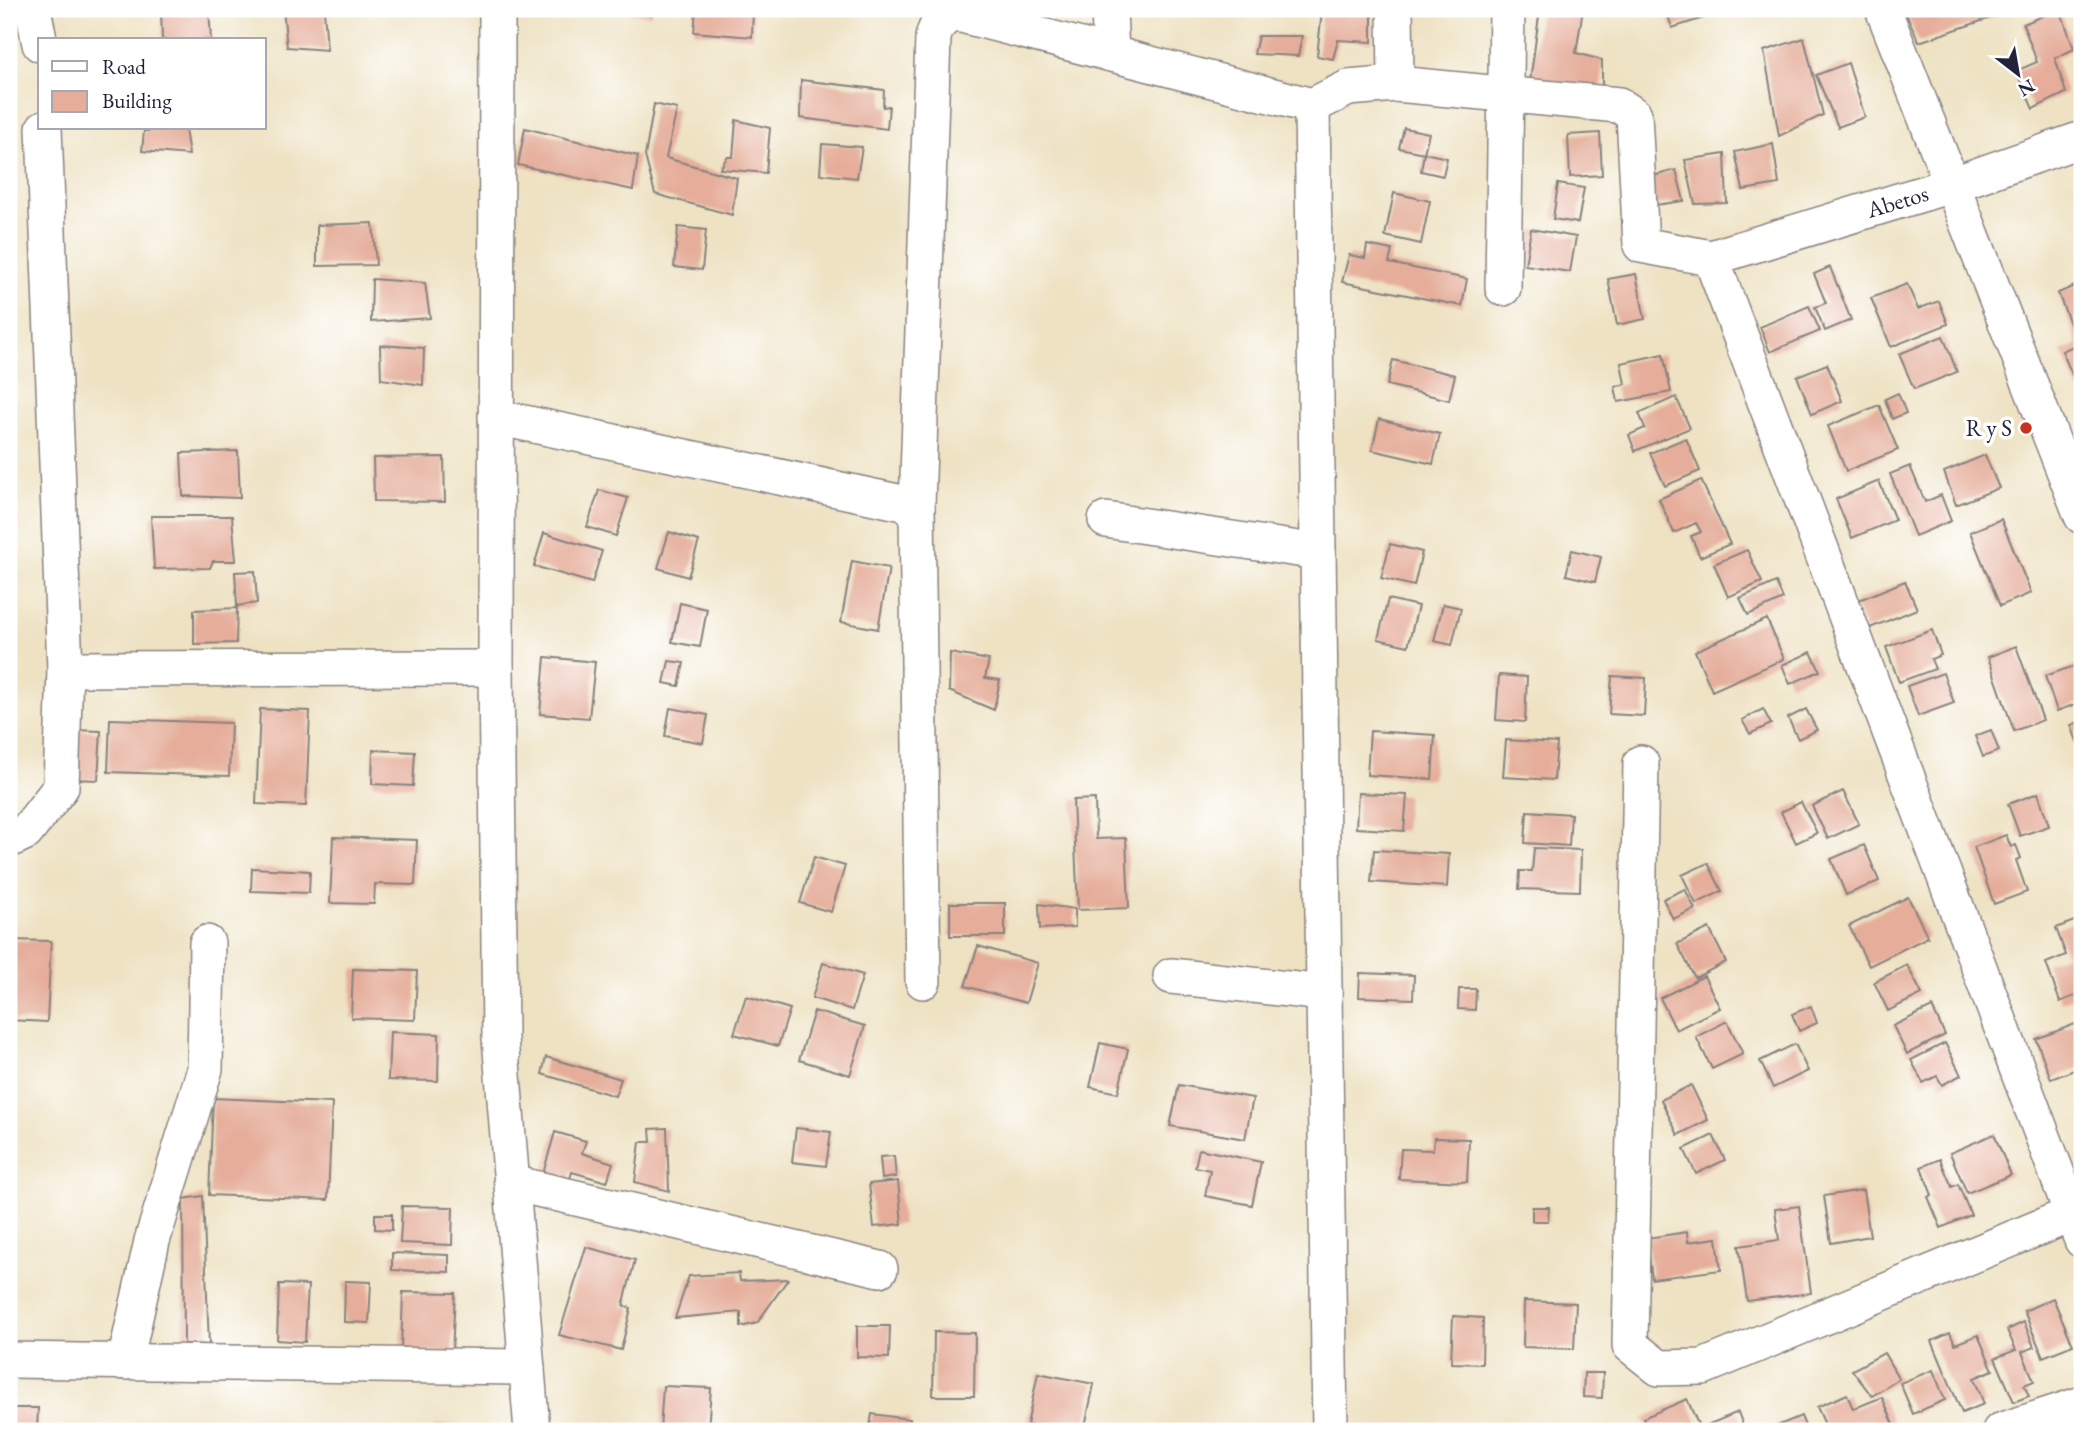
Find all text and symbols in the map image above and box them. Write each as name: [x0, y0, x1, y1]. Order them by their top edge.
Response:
legend: [38, 38, 266, 130]
north arrow: [1982, 38, 2052, 108]
text: Road: [102, 53, 146, 80]
text: N: [2013, 73, 2040, 103]
text: Building: [102, 87, 172, 114]
street label: Abetos: [1862, 178, 1932, 225]
place label: R y S: [1966, 413, 2012, 443]
marker: R y S: [2018, 420, 2034, 436]

